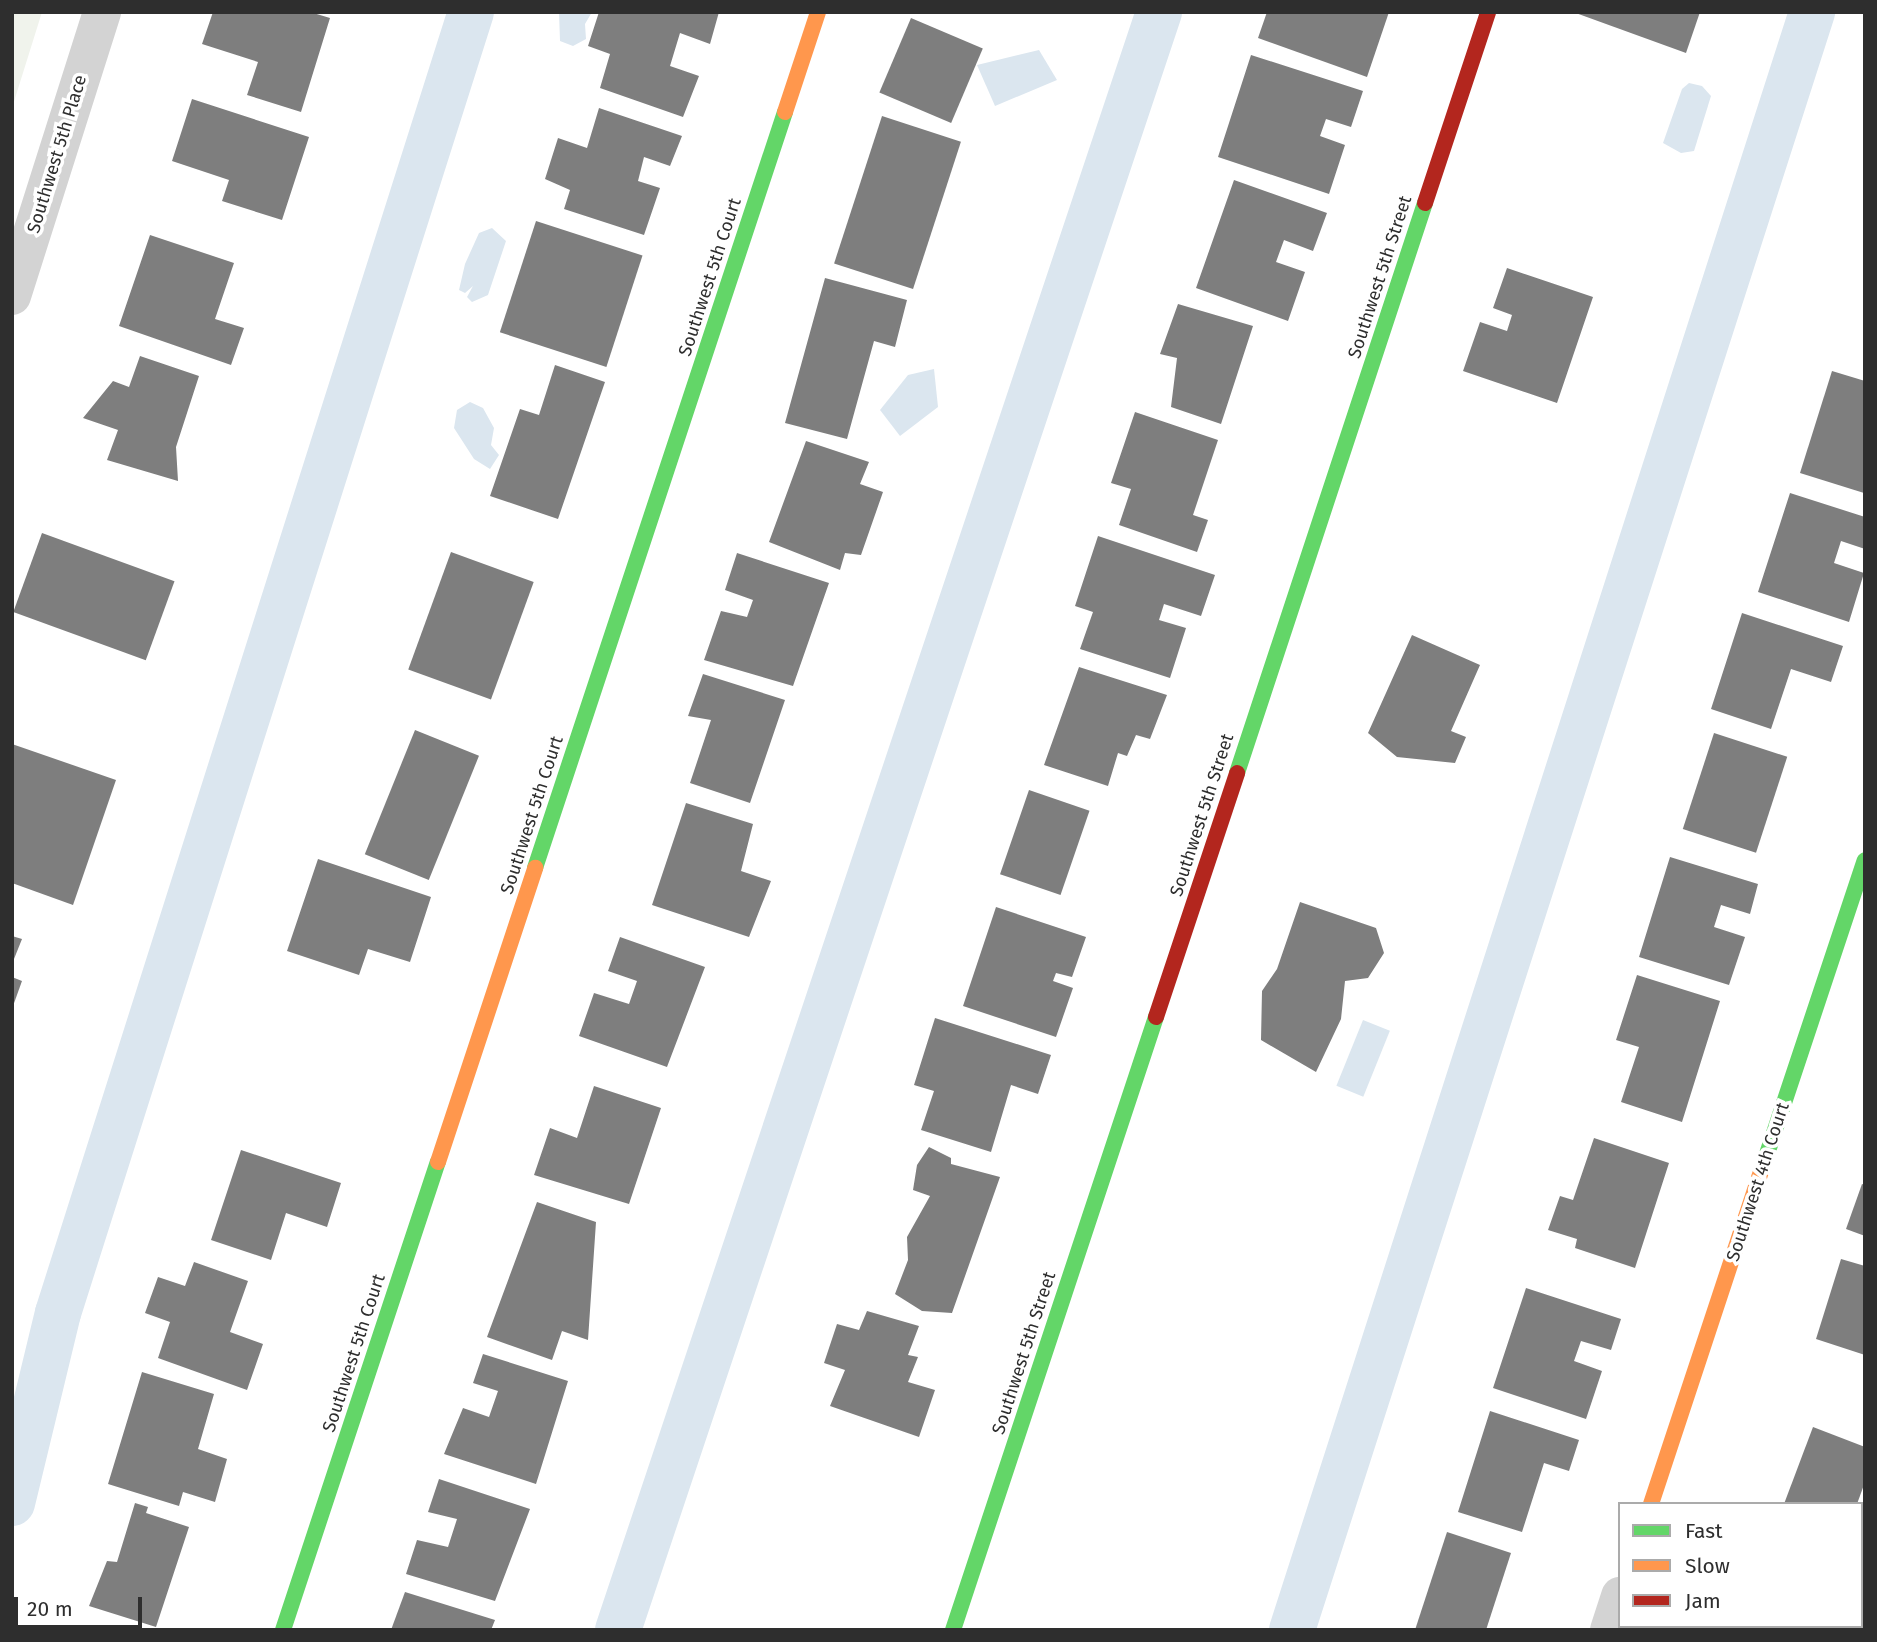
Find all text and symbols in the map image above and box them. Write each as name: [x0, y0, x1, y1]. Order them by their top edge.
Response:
street label: Southwest 5th Place: [23, 72, 91, 236]
street label: Southwest 5th Street: [1343, 193, 1417, 361]
street label: Southwest 5th Court: [674, 195, 746, 359]
street label: Southwest 5th Street: [1165, 731, 1239, 899]
street label: Southwest 5th Court: [496, 733, 568, 897]
street label: Southwest 4th Court: [1722, 1100, 1794, 1264]
street label: Southwest 5th Street: [987, 1269, 1061, 1437]
street label: Southwest 5th Court: [318, 1271, 390, 1435]
legend: [1618, 1502, 1863, 1628]
text: Fast: [1685, 1518, 1723, 1544]
text: Slow: [1685, 1553, 1730, 1579]
scale bar: [18, 1582, 145, 1626]
text: Jam: [1685, 1588, 1721, 1614]
text: 20 m: [27, 1596, 73, 1622]

